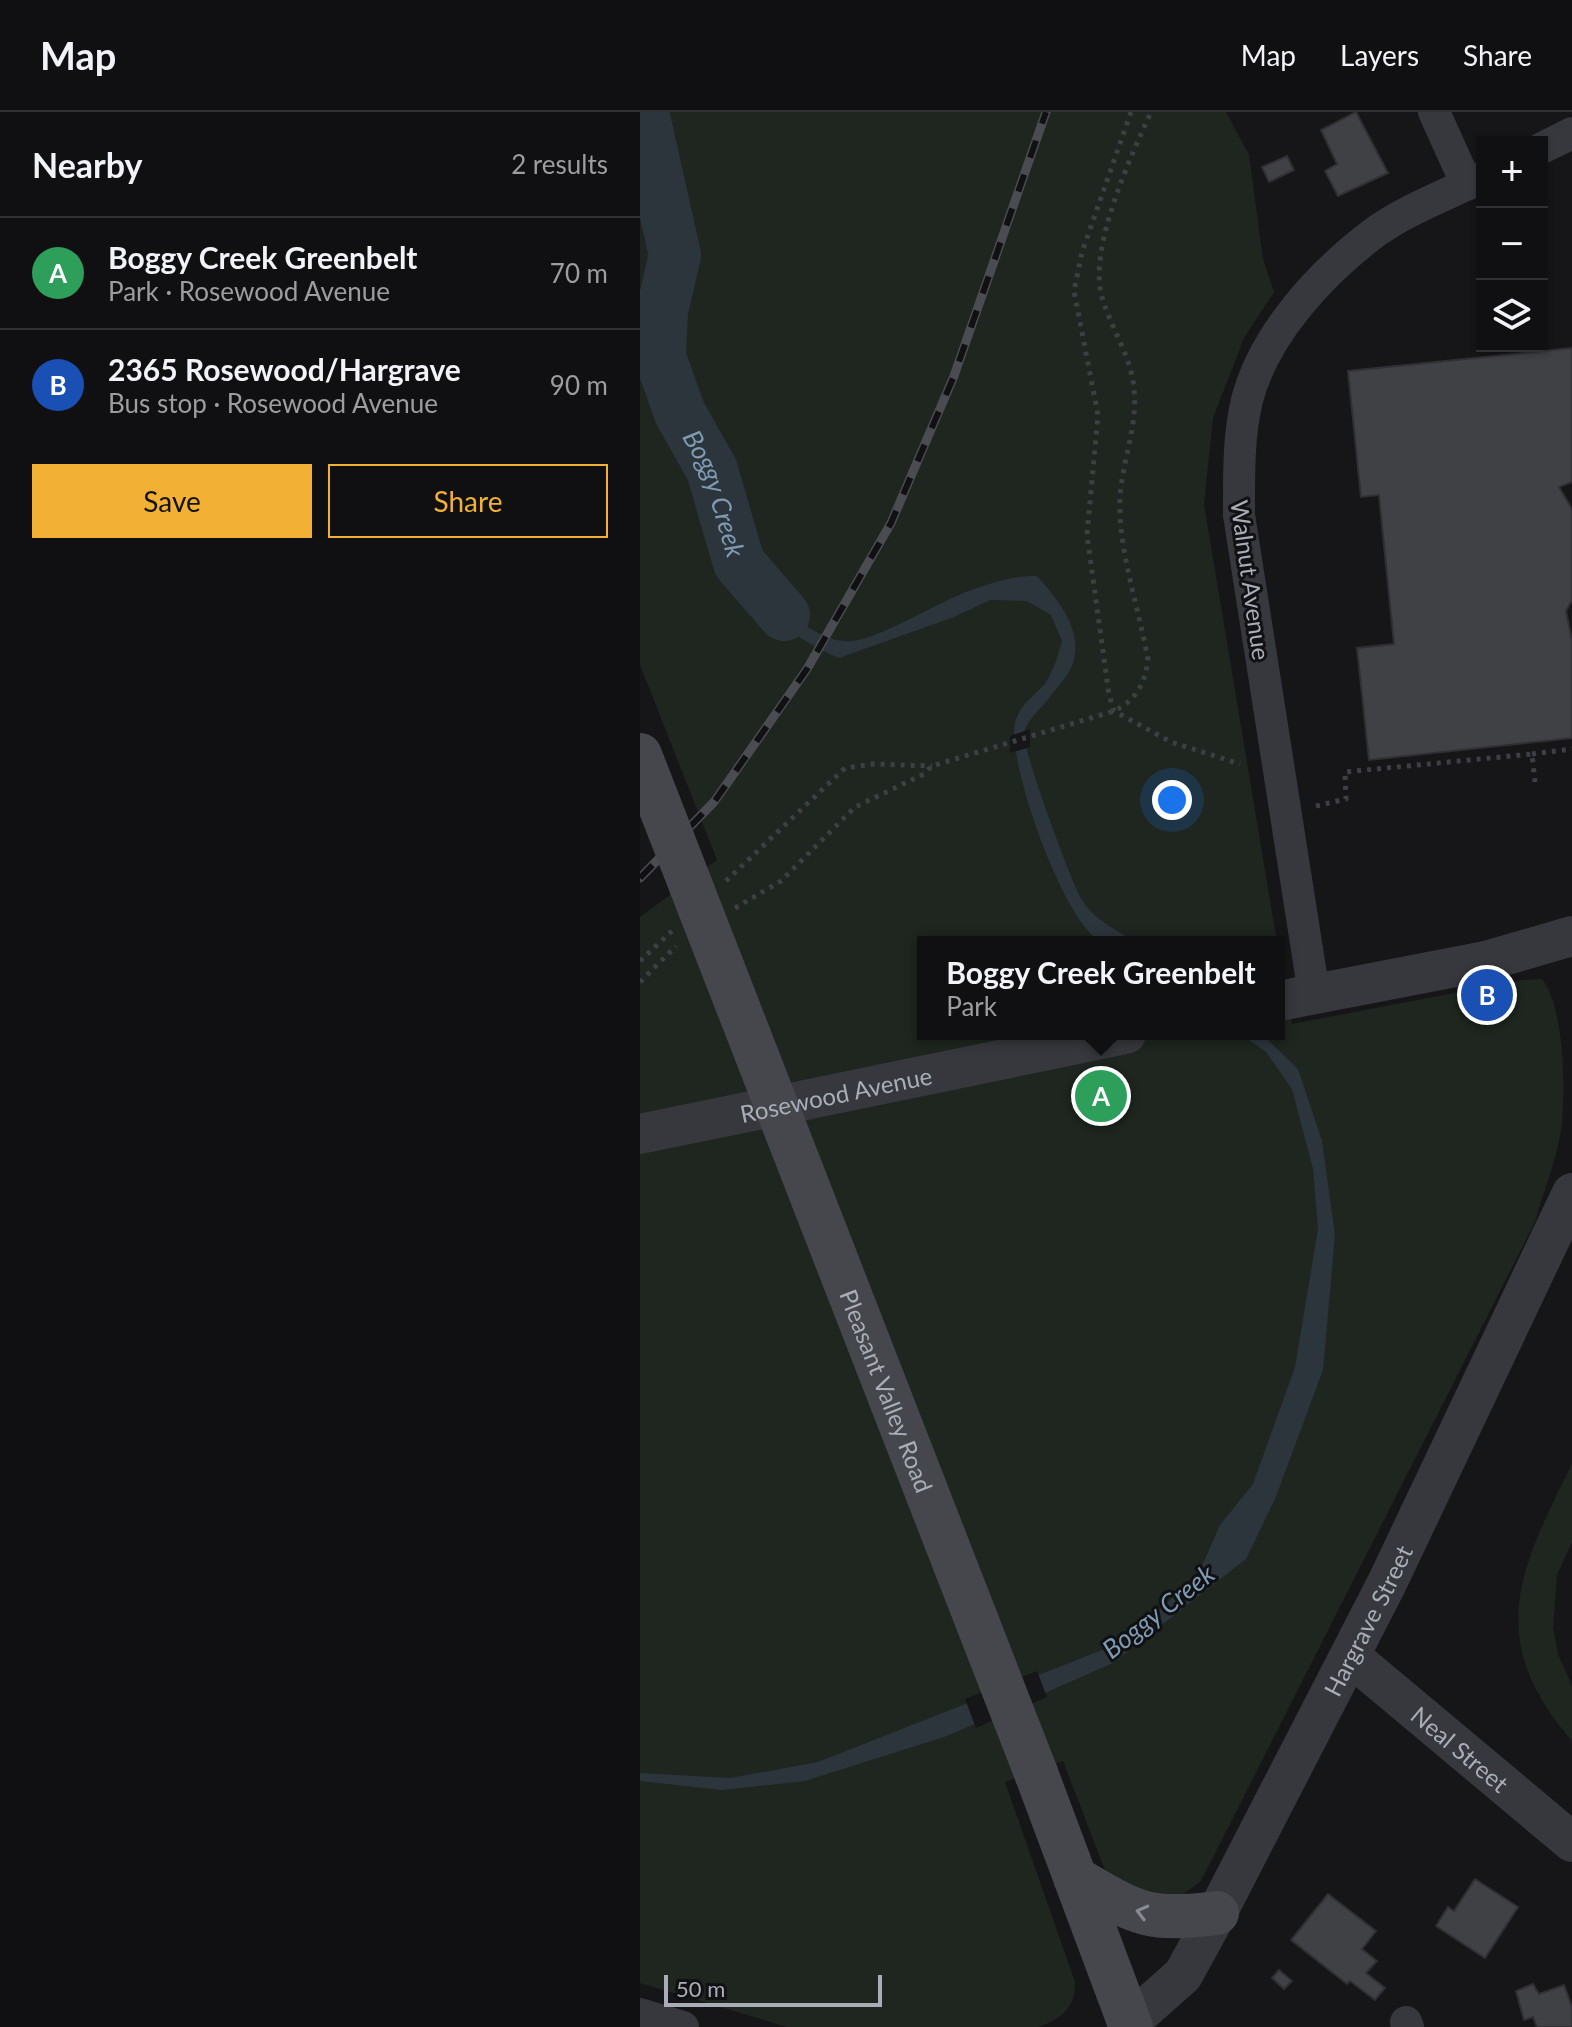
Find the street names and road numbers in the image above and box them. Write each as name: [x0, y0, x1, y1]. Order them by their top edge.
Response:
street label: Walnut Avenue: [1225, 498, 1277, 662]
street label: Rosewood Avenue: [737, 1060, 934, 1128]
street label: Pleasant Valley Road: [835, 1285, 940, 1496]
street label: Hargrave Street: [1317, 1540, 1418, 1701]
street label: Neal Street: [1406, 1700, 1515, 1798]

